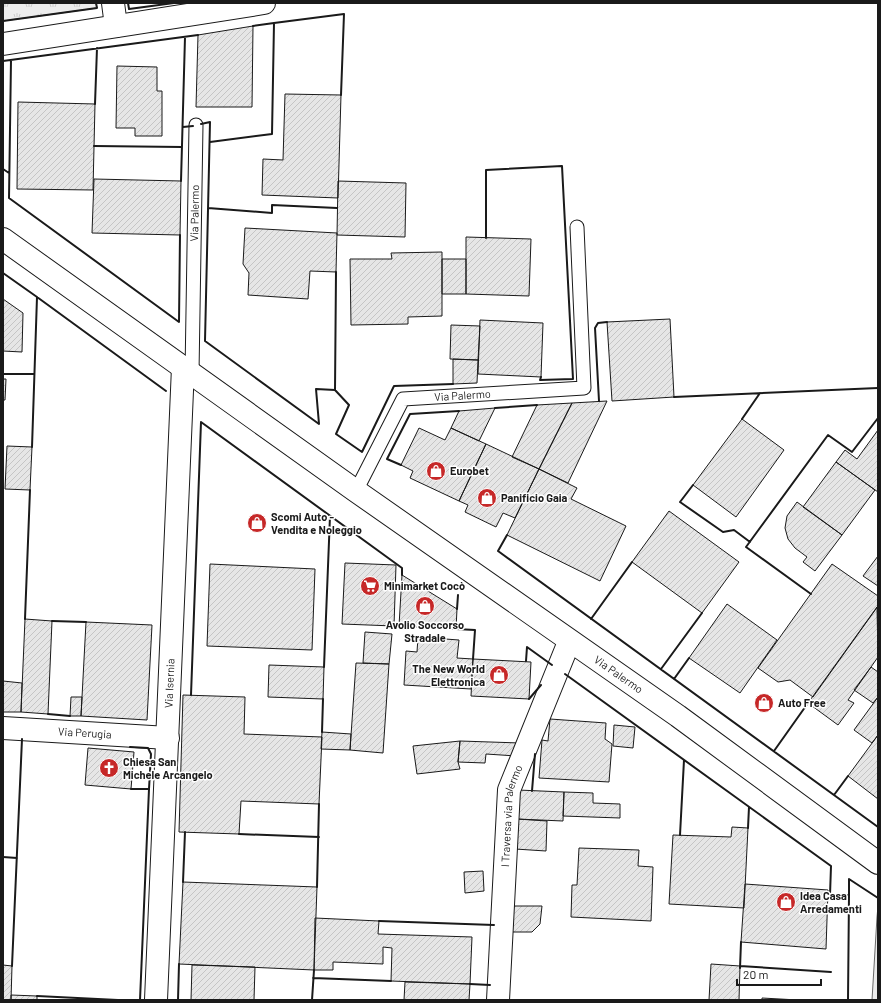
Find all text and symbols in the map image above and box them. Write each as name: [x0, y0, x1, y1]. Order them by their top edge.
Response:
street label: Via Palermo: [187, 185, 201, 241]
street label: Via Palermo: [434, 387, 491, 403]
shop icon: Eurobet: [425, 460, 447, 482]
place label: Eurobet: [450, 464, 489, 477]
shop icon: Panificio Gaia: [476, 487, 498, 509]
place label: Panificio Gaia: [501, 491, 568, 504]
place label: Scomi Auto - Vendita e Noleggio: [271, 510, 362, 536]
shop icon: Scomi Auto - Vendita e Noleggio: [246, 512, 268, 534]
supermarket icon: Minimarket Cocò: [359, 575, 381, 597]
place label: Minimarket Cocò: [384, 579, 465, 592]
shop icon: Avolio Soccorso Stradale: [414, 595, 436, 617]
place label: Avolio Soccorso Stradale: [386, 618, 464, 644]
street label: Via Palermo: [592, 652, 646, 696]
street label: Via Isernia: [161, 658, 177, 708]
place label: The New World Elettronica: [412, 662, 485, 688]
shop icon: The New World Elettronica: [488, 664, 510, 686]
shop icon: Auto Free: [753, 692, 775, 714]
place label: Auto Free: [778, 696, 826, 709]
street label: Via Perugia: [58, 724, 112, 741]
place label: Chiesa San Michele Arcangelo: [123, 755, 213, 781]
church icon: Chiesa San Michele Arcangelo: [98, 757, 120, 779]
street label: I Traversa via Palermo: [498, 763, 525, 867]
place label: Idea Casa Arredamenti: [800, 889, 862, 915]
shop icon: Idea Casa Arredamenti: [775, 891, 797, 913]
scale bar: [737, 961, 821, 987]
text: 20 m: [743, 967, 769, 981]

